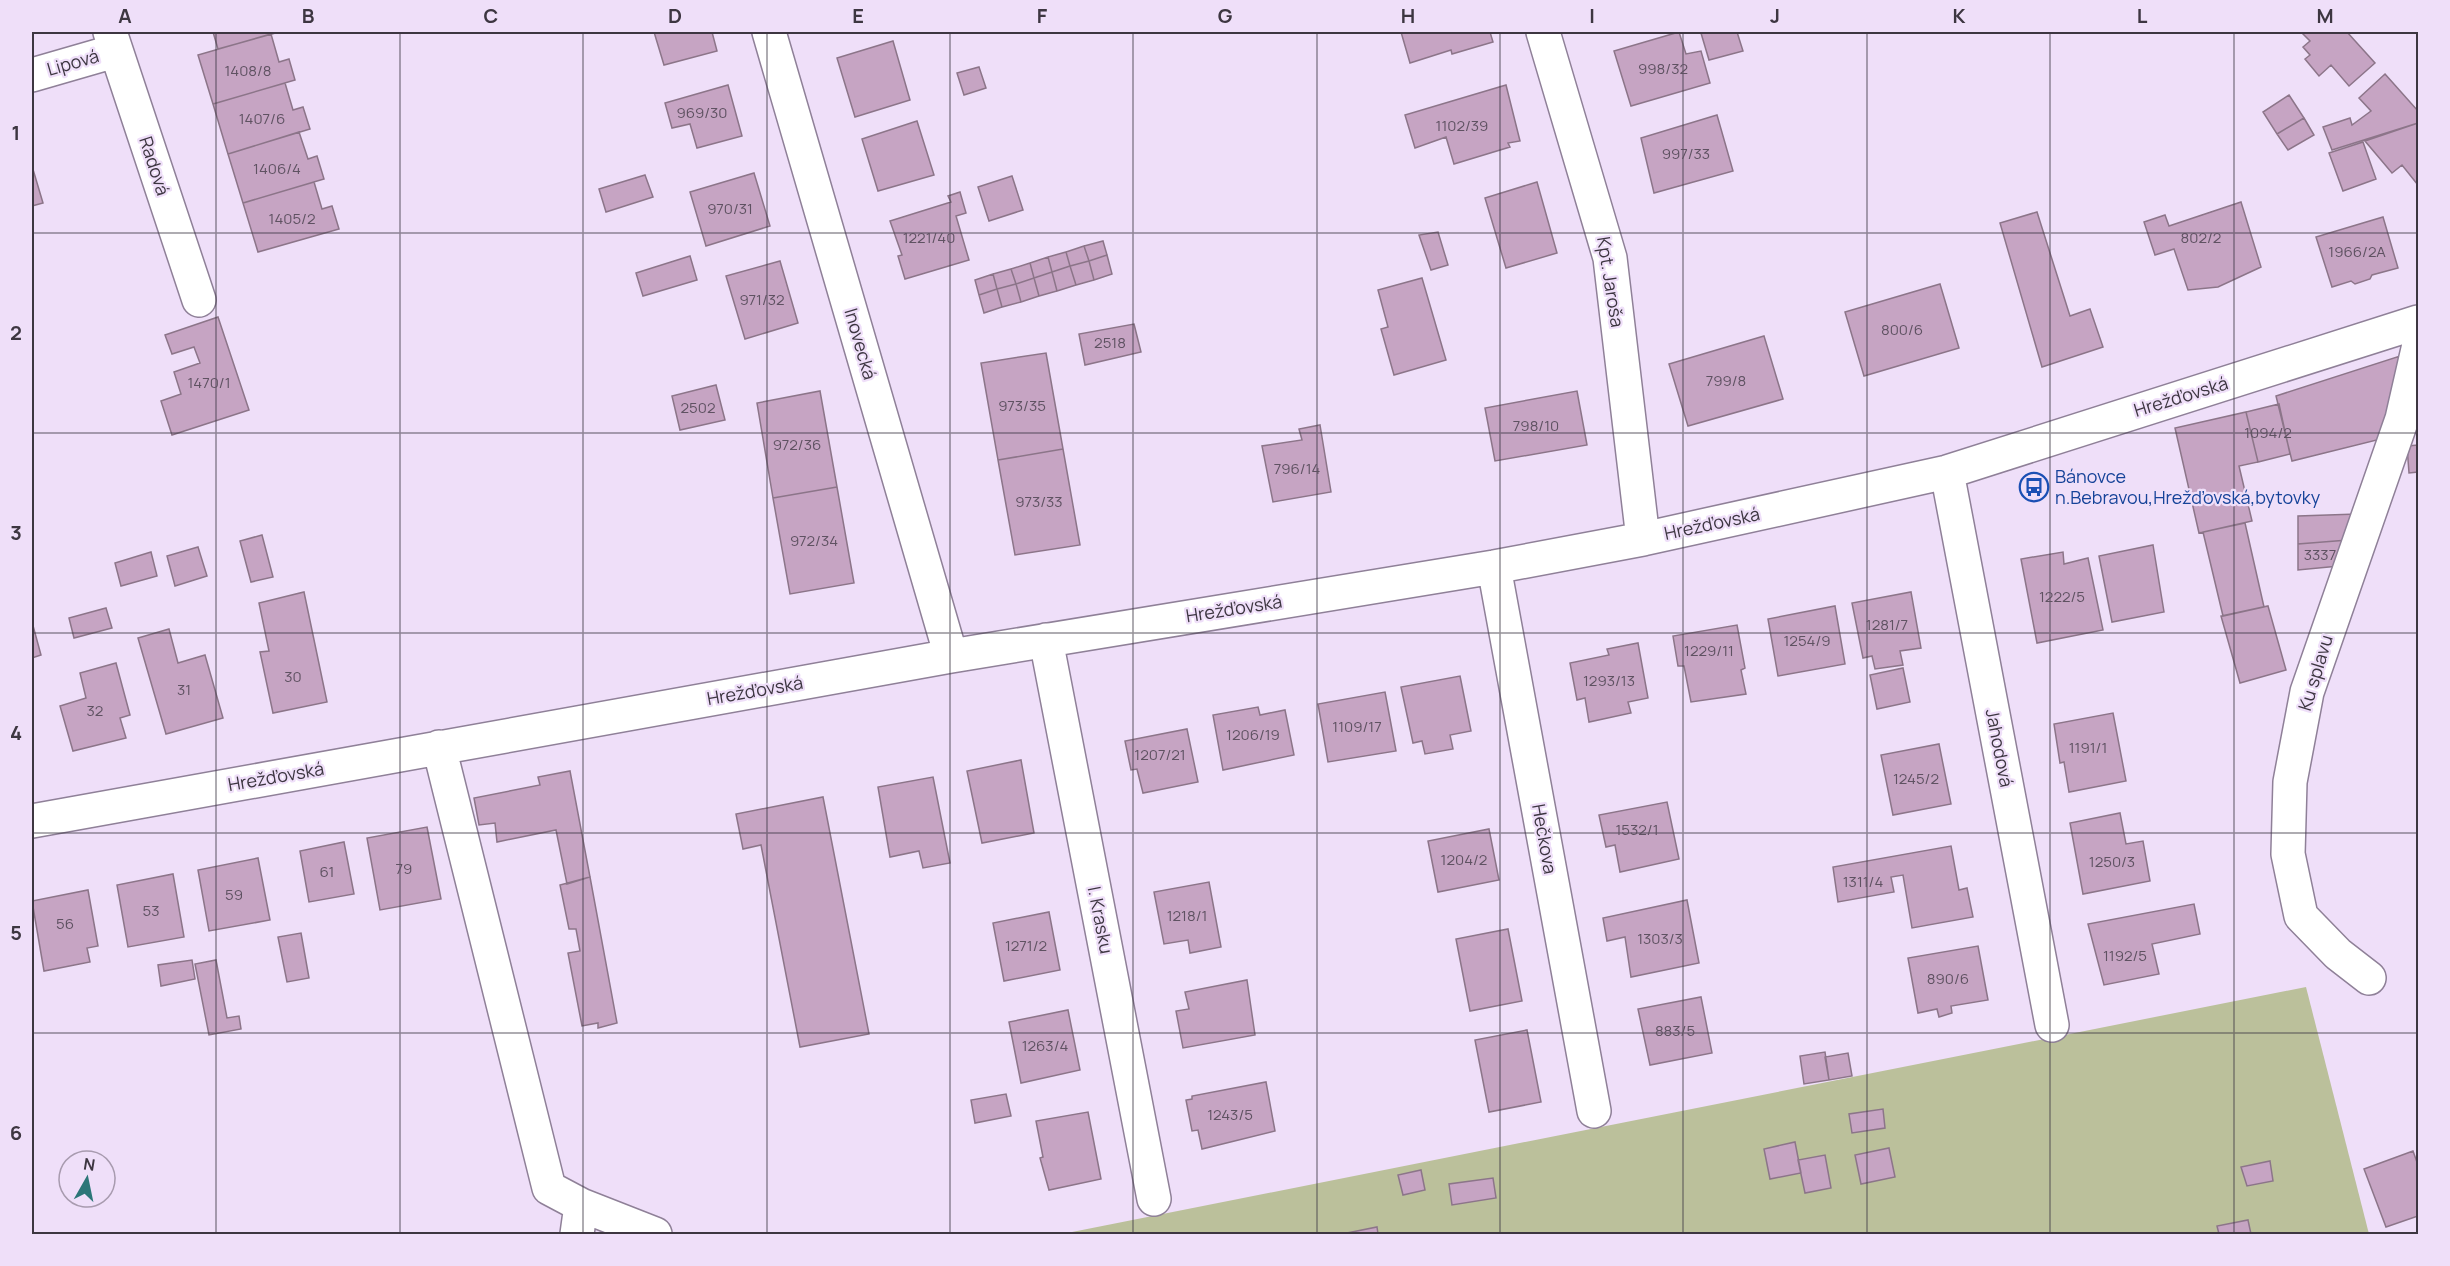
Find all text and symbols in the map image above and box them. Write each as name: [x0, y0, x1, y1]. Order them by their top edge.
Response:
text: A: [118, 2, 132, 29]
text: B: [302, 2, 315, 29]
text: C: [484, 2, 498, 29]
text: D: [668, 2, 682, 29]
text: E: [852, 2, 864, 29]
text: F: [1037, 2, 1048, 29]
text: G: [1218, 2, 1233, 29]
text: H: [1401, 2, 1415, 29]
text: I: [1589, 2, 1595, 29]
text: J: [1770, 2, 1780, 29]
text: K: [1953, 2, 1966, 29]
text: L: [2137, 2, 2148, 29]
text: M: [2316, 2, 2334, 29]
street label: Lipová: [44, 43, 101, 81]
house number: 998/32: [1638, 58, 1688, 79]
house number: 1408/8: [224, 60, 272, 81]
house number: 969/30: [676, 102, 728, 123]
house number: 1407/6: [239, 108, 285, 129]
house number: 1102/39: [1436, 115, 1488, 136]
text: 1: [12, 119, 20, 146]
street label: Radová: [134, 133, 176, 198]
house number: 997/33: [1662, 143, 1710, 164]
house number: 1406/4: [253, 158, 301, 179]
house number: 970/31: [707, 198, 753, 219]
house number: 1405/2: [269, 208, 315, 229]
house number: 1221/40: [903, 227, 955, 248]
house number: 802/2: [2181, 227, 2221, 248]
street label: Kpt. Jaroša: [1592, 235, 1630, 329]
house number: 1966/2A: [2328, 241, 2386, 262]
house number: 971/32: [739, 289, 785, 310]
street label: Inovecká: [839, 305, 883, 382]
text: 2: [10, 319, 22, 346]
house number: 800/6: [1881, 319, 1923, 340]
house number: 2518: [1094, 332, 1126, 353]
house number: 799/8: [1706, 370, 1746, 391]
street label: Hrežďovská: [2131, 370, 2231, 422]
house number: 1470/1: [187, 372, 231, 393]
house number: 973/35: [998, 395, 1046, 416]
house number: 2502: [681, 397, 715, 418]
house number: 798/10: [1513, 415, 1559, 436]
house number: 1094/2: [2244, 422, 2292, 443]
house number: 972/36: [773, 434, 821, 455]
house number: 796/14: [1274, 458, 1320, 479]
place label: Bánovce n.Bebravou,Hrežďovská,bytovky: [2055, 464, 2321, 509]
bus stop icon: Bánovce n.Bebravou,Hrežďovská,bytovky: [2018, 471, 2050, 503]
house number: 973/33: [1015, 491, 1063, 512]
street label: Hrežďovská: [1662, 501, 1762, 545]
text: 3: [10, 519, 22, 546]
house number: 972/34: [790, 530, 838, 551]
house number: 3337: [2304, 544, 2336, 565]
house number: 1222/5: [2039, 586, 2085, 607]
street label: Hrežďovská: [1184, 589, 1284, 627]
house number: 1281/7: [1866, 614, 1908, 635]
house number: 1254/9: [1783, 630, 1831, 651]
street label: Ku splavu: [2292, 632, 2338, 714]
house number: 1229/11: [1684, 640, 1734, 661]
house number: 30: [284, 666, 302, 687]
street label: Hrežďovská: [705, 670, 805, 710]
house number: 1293/13: [1583, 670, 1635, 691]
house number: 31: [177, 679, 191, 700]
house number: 32: [87, 700, 103, 721]
street label: Jahodová: [1981, 707, 2019, 789]
house number: 1109/17: [1332, 716, 1382, 737]
text: 4: [10, 719, 22, 746]
house number: 1206/19: [1226, 724, 1280, 745]
house number: 1191/1: [2069, 737, 2107, 758]
house number: 1207/21: [1134, 744, 1186, 765]
street label: Hrežďovská: [226, 756, 326, 796]
house number: 1245/2: [1893, 768, 1939, 789]
street label: Hečkova: [1527, 802, 1563, 876]
house number: 1532/1: [1615, 819, 1659, 840]
house number: 1204/2: [1441, 849, 1487, 870]
house number: 1250/3: [2089, 851, 2135, 872]
house number: 79: [396, 858, 412, 879]
house number: 61: [320, 861, 334, 882]
house number: 1311/4: [1843, 871, 1883, 892]
house number: 59: [225, 884, 243, 905]
street label: I. Krasku: [1083, 884, 1119, 956]
house number: 53: [143, 900, 159, 921]
house number: 1218/1: [1167, 905, 1207, 926]
house number: 56: [56, 913, 74, 934]
text: 5: [10, 919, 22, 946]
house number: 1303/3: [1637, 928, 1683, 949]
house number: 1271/2: [1005, 935, 1047, 956]
house number: 1192/5: [2103, 945, 2147, 966]
house number: 890/6: [1927, 968, 1969, 989]
house number: 883/5: [1655, 1020, 1695, 1041]
house number: 1263/4: [1022, 1035, 1068, 1056]
house number: 1243/5: [1207, 1104, 1253, 1125]
text: 6: [10, 1119, 22, 1146]
north arrow: [57, 1149, 117, 1209]
text: N: [82, 1152, 97, 1176]

